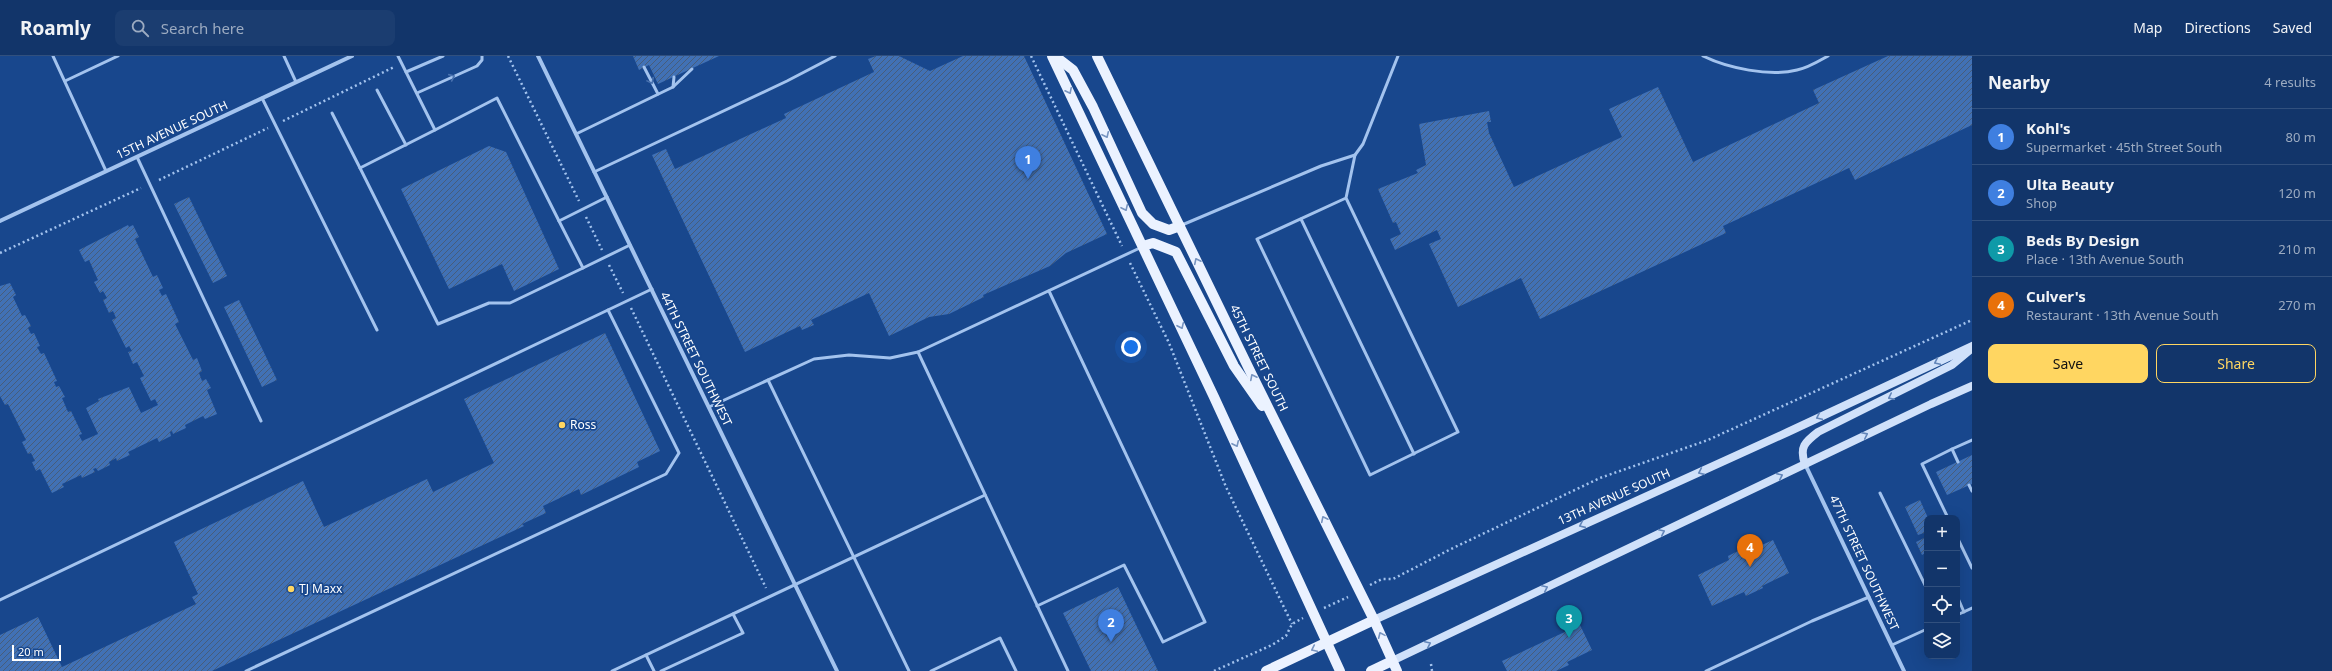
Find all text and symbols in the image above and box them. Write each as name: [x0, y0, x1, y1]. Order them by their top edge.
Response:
search box: [115, 10, 395, 46]
text: Roamly: [20, 15, 91, 41]
icon: search: [129, 17, 151, 39]
text: Search here: [161, 18, 244, 38]
text: Map: [2133, 18, 2162, 37]
text: Directions: [2184, 18, 2251, 37]
text: Saved: [2273, 18, 2312, 37]
text: Nearby: [1988, 71, 2050, 94]
text: 4 results: [2264, 73, 2316, 91]
one-way arrow: [448, 74, 456, 82]
one-way arrow: [646, 76, 654, 84]
one-way arrow: [1064, 87, 1072, 94]
street label: 15TH AVENUE SOUTH: [113, 96, 230, 163]
text: Kohl's: [2026, 118, 2071, 138]
text: 1: [1997, 128, 2005, 146]
text: 80 m: [2286, 128, 2316, 146]
one-way arrow: [1101, 130, 1109, 138]
text: Supermarket · 45th Street South: [2026, 138, 2222, 156]
pin: 1: [1015, 146, 1041, 179]
text: Ulta Beauty: [2026, 174, 2114, 194]
text: 2: [1997, 184, 2005, 202]
text: 120 m: [2278, 184, 2316, 202]
text: Shop: [2026, 194, 2057, 212]
one-way arrow: [1120, 204, 1128, 212]
text: Beds By Design: [2026, 230, 2139, 250]
text: 3: [1997, 240, 2005, 258]
text: 210 m: [2278, 240, 2316, 258]
text: Place · 13th Avenue South: [2026, 250, 2184, 268]
one-way arrow: [1194, 257, 1202, 265]
text: Culver's: [2026, 286, 2086, 306]
street label: 44TH STREET SOUTHWEST: [656, 289, 737, 429]
text: 4: [1997, 296, 2005, 314]
text: 270 m: [2278, 296, 2316, 314]
street label: 45TH STREET SOUTH: [1226, 302, 1293, 414]
text: Restaurant · 13th Avenue South: [2026, 306, 2219, 324]
one-way arrow: [1176, 322, 1184, 329]
your location: [1121, 337, 1141, 357]
button: Save: [1988, 344, 2148, 383]
button: Share: [2156, 344, 2316, 383]
one-way arrow: [1933, 357, 1941, 365]
one-way arrow: [1250, 374, 1258, 382]
one-way arrow: [1888, 392, 1895, 399]
one-way arrow: [1816, 412, 1823, 420]
place label: Ross: [570, 416, 596, 433]
marker: Ross: [557, 420, 567, 430]
one-way arrow: [1861, 432, 1869, 440]
one-way arrow: [1231, 439, 1239, 447]
street label: 13TH AVENUE SOUTH: [1555, 464, 1673, 529]
one-way arrow: [1697, 467, 1704, 475]
one-way arrow: [1775, 473, 1783, 481]
street label: 47TH STREET SOUTHWEST: [1826, 492, 1903, 634]
one-way arrow: [1321, 515, 1329, 523]
map controls: [1924, 515, 1960, 659]
button: +: [1924, 515, 1960, 551]
one-way arrow: [1579, 520, 1587, 528]
one-way arrow: [1658, 529, 1666, 537]
pin: 4: [1737, 534, 1763, 567]
button: −: [1924, 551, 1960, 587]
place label: TJ Maxx: [299, 580, 343, 597]
marker: TJ Maxx: [286, 584, 296, 594]
one-way arrow: [1541, 585, 1548, 593]
button: locate: [1924, 587, 1960, 623]
pin: 3: [1556, 605, 1582, 638]
pin: 2: [1098, 609, 1124, 642]
button: layers: [1924, 623, 1960, 659]
one-way arrow: [1378, 632, 1386, 639]
one-way arrow: [1423, 641, 1431, 649]
scale bar: [12, 643, 61, 662]
text: 20 m: [18, 644, 44, 659]
one-way arrow: [1311, 644, 1318, 652]

